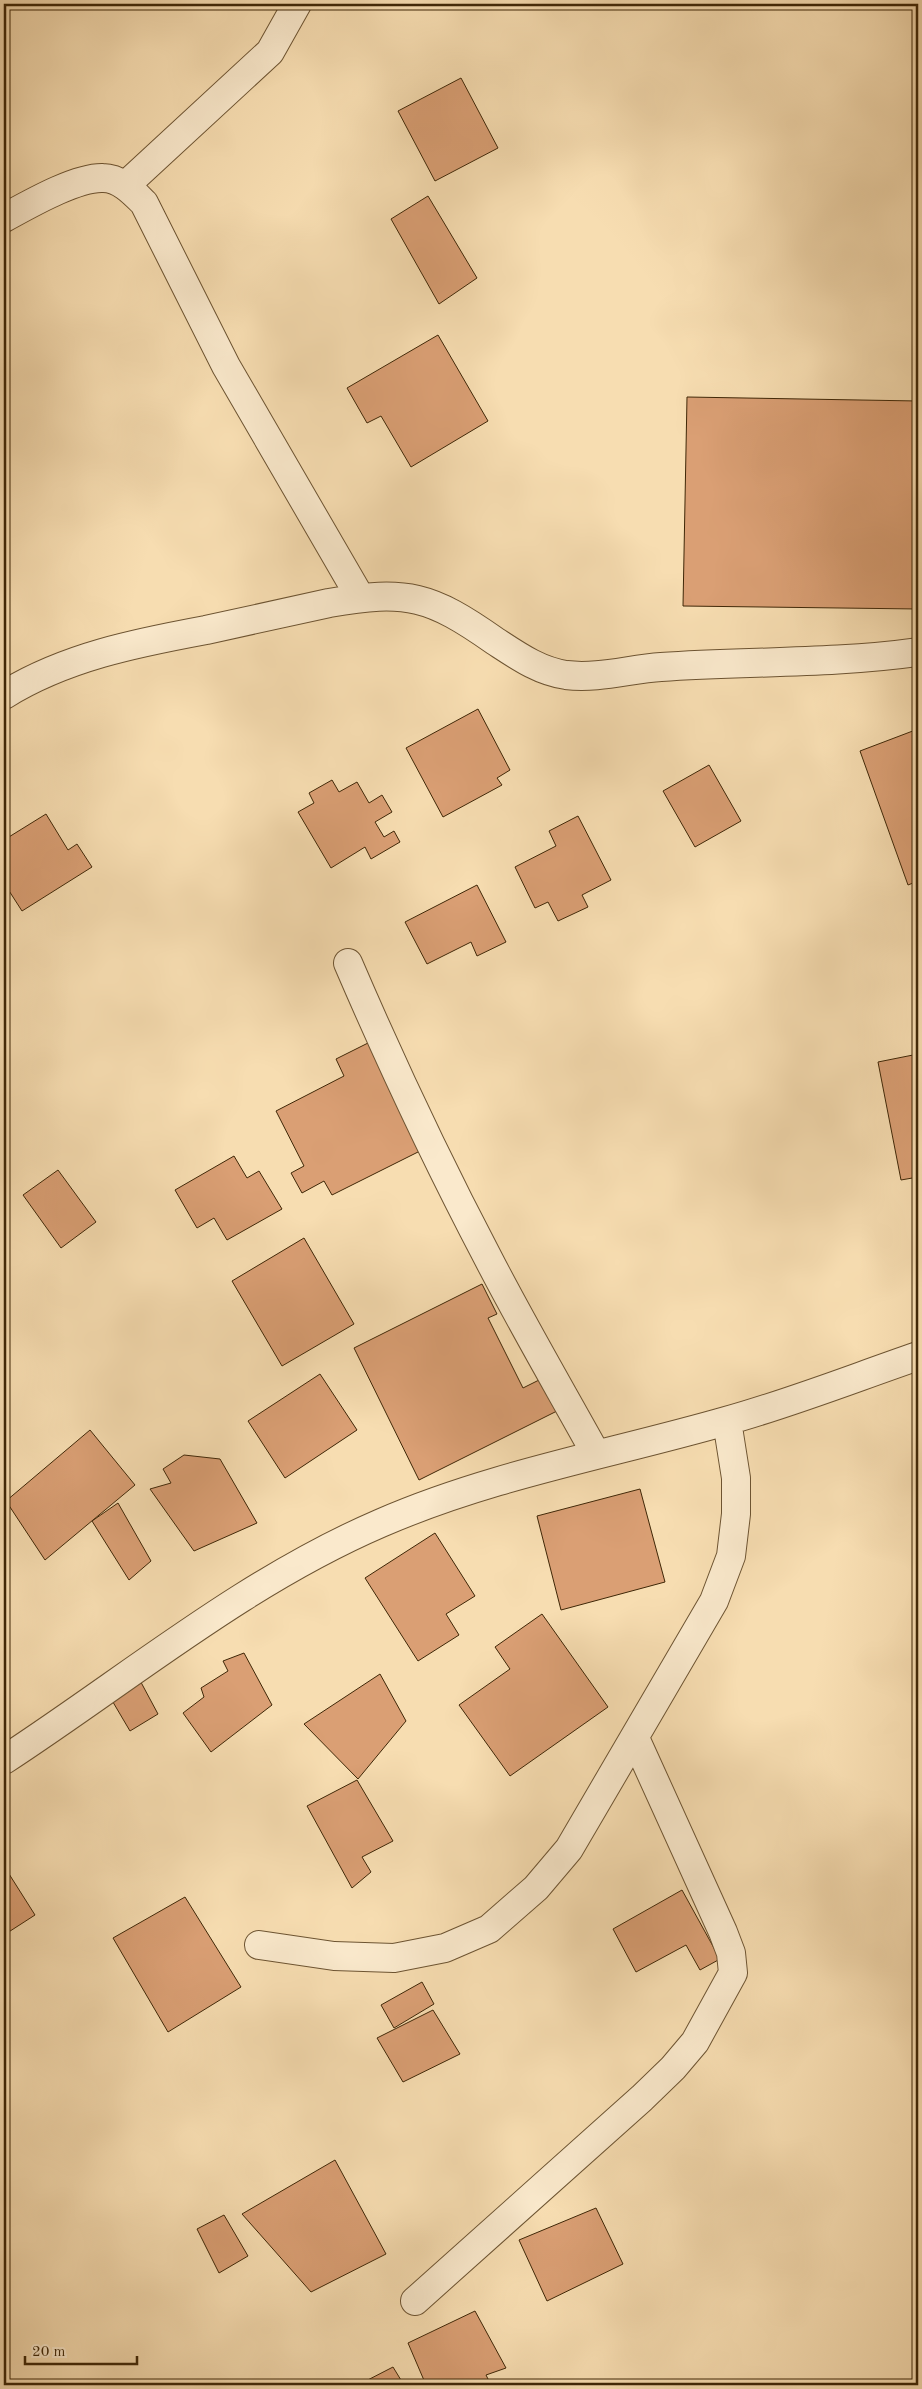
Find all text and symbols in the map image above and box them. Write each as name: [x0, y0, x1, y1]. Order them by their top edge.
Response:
scale bar: [25, 2334, 138, 2366]
text: 20 m: [32, 2345, 66, 2360]

